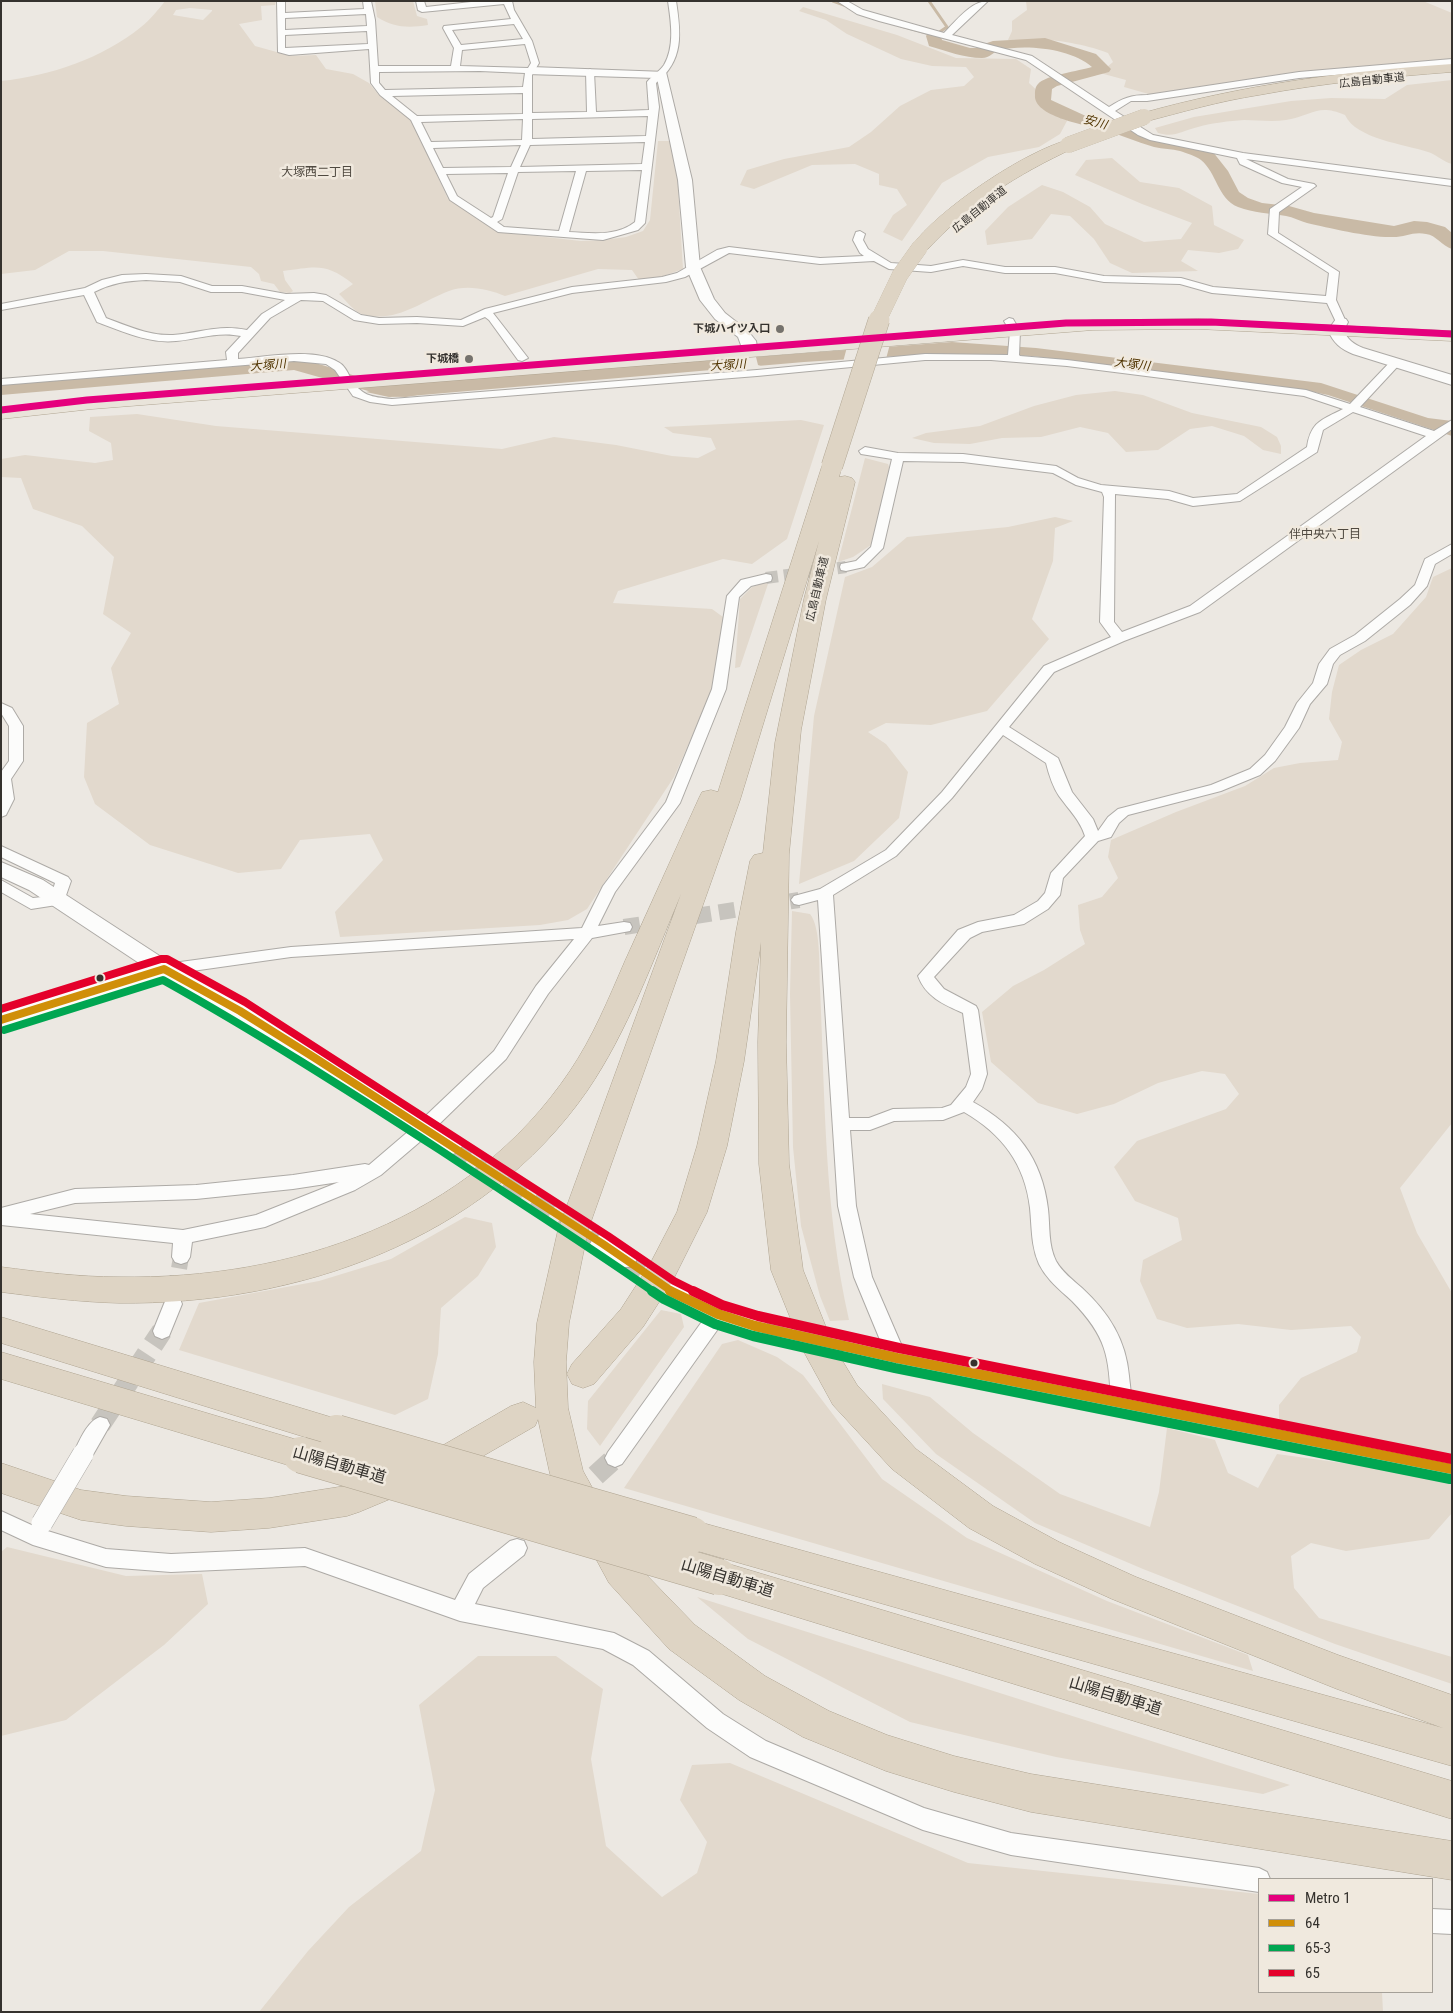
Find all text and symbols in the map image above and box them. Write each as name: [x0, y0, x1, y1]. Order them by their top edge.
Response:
street label: 広島自動車道: [1338, 71, 1406, 91]
water label: 安川: [1082, 113, 1108, 133]
district label: 大塚西二丁目: [281, 166, 353, 180]
street label: 広島自動車道: [950, 184, 1010, 236]
place label: 下城ハイツ入口: [693, 322, 770, 336]
marker: 下城ハイツ入口: [774, 323, 786, 335]
place label: 下城橋: [426, 352, 459, 366]
marker: 下城橋: [463, 353, 475, 365]
water label: 大塚川: [1113, 356, 1151, 374]
water label: 大塚川: [249, 357, 287, 375]
water label: 大塚川: [710, 358, 746, 374]
district label: 伴中央六丁目: [1289, 528, 1361, 542]
street label: 広島自動車道: [804, 555, 832, 623]
unlabelled marker: [95, 973, 105, 983]
unlabelled marker: [969, 1358, 979, 1368]
street label: 山陽自動車道: [290, 1444, 388, 1488]
street label: 山陽自動車道: [678, 1556, 776, 1602]
street label: 山陽自動車道: [1066, 1674, 1164, 1720]
legend: [1258, 1878, 1433, 1993]
text: Metro 1: [1305, 1889, 1351, 1907]
text: 64: [1305, 1914, 1320, 1932]
text: 65-3: [1305, 1939, 1331, 1957]
text: 65: [1305, 1964, 1320, 1982]

